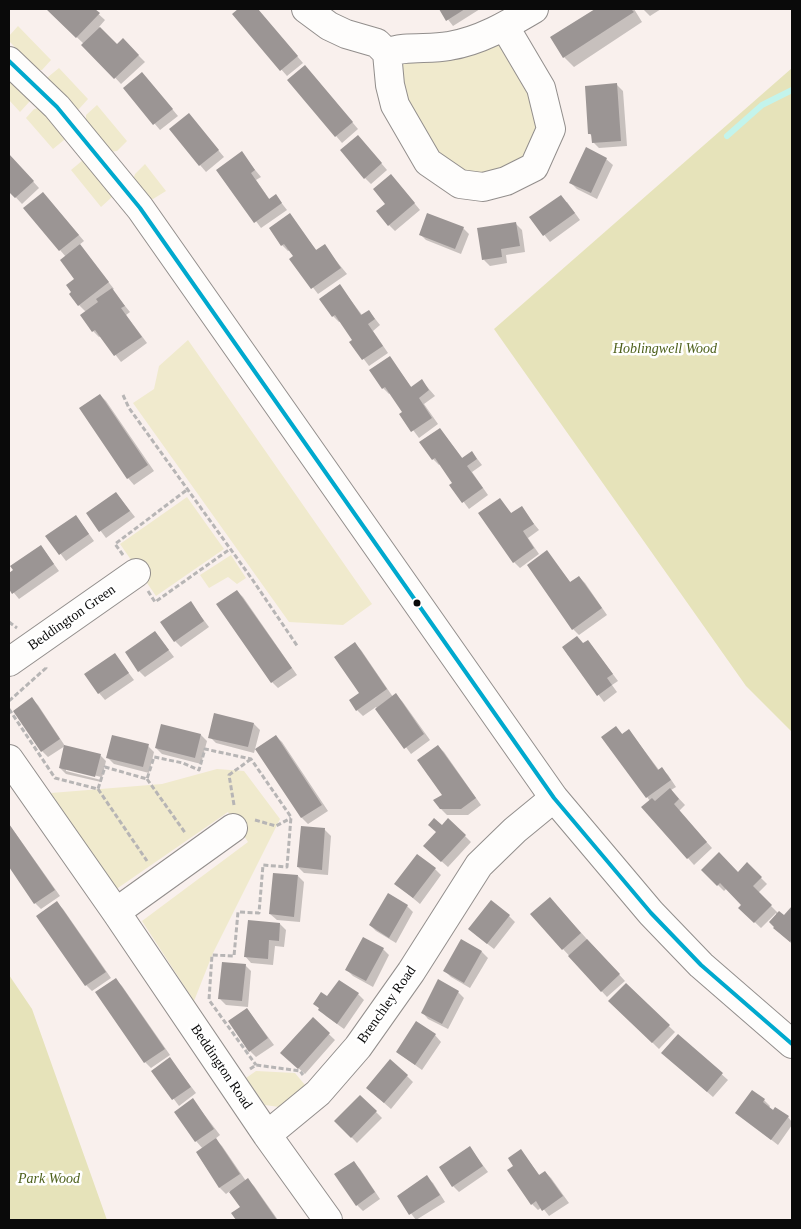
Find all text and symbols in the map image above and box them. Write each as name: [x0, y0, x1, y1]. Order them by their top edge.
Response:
park label: Hoblingwell Wood: [613, 341, 717, 357]
street label: Beddington Green: [25, 582, 119, 654]
unlabelled marker: [412, 598, 422, 608]
street label: Brenchley Road: [354, 963, 420, 1047]
street label: Beddington Road: [187, 1022, 255, 1112]
park label: Park Wood: [18, 1171, 80, 1187]

